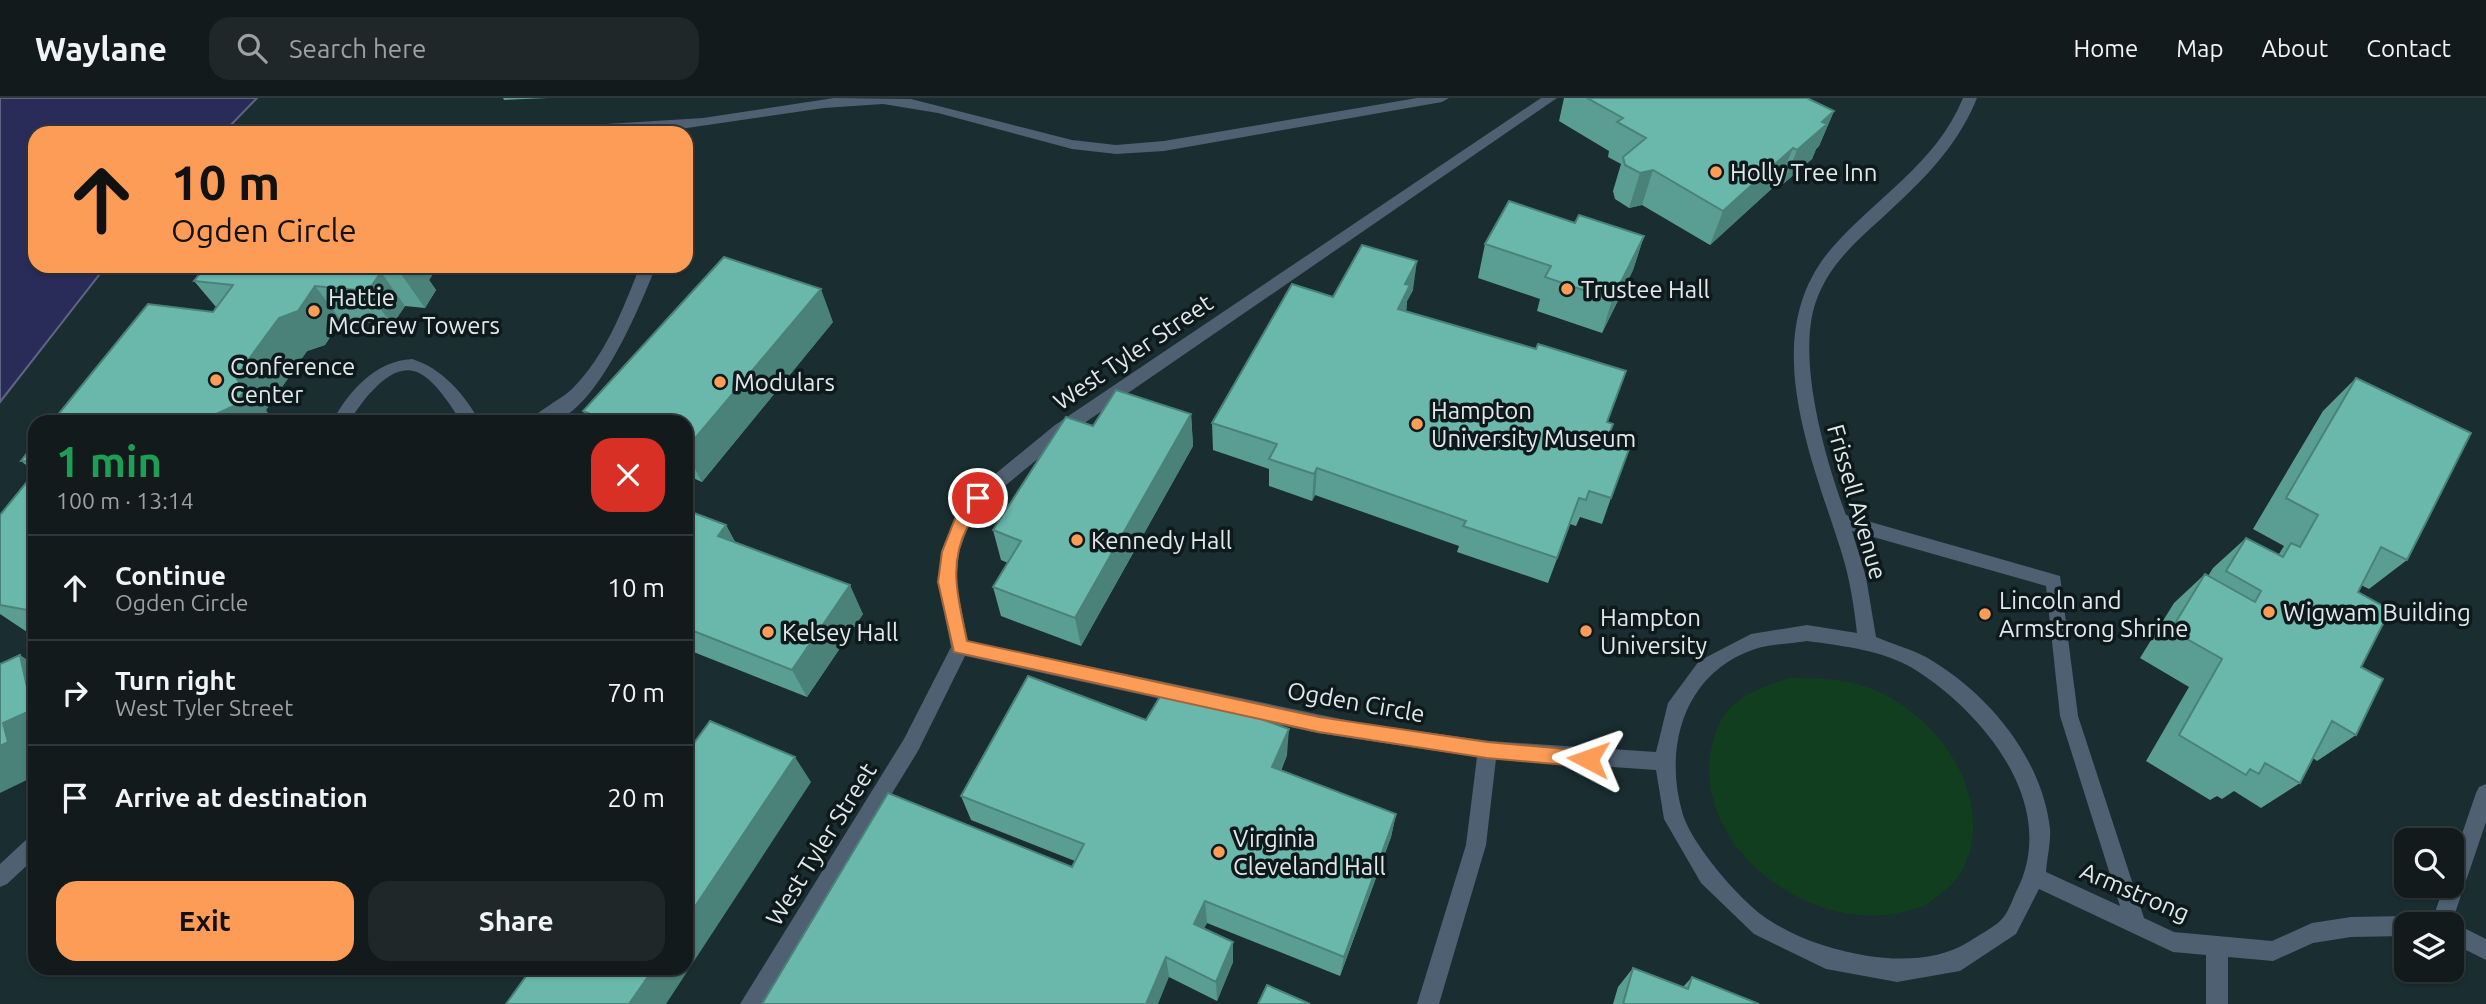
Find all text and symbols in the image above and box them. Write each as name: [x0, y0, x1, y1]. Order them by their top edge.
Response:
search box: [209, 17, 699, 80]
icon: search: [233, 29, 271, 67]
text: Waylane: [35, 30, 167, 67]
text: Search here: [289, 34, 426, 63]
text: Home: [2073, 35, 2138, 62]
text: Map: [2176, 35, 2223, 62]
text: About: [2261, 35, 2328, 62]
text: Contact: [2366, 35, 2451, 62]
icon: ahead: [56, 154, 147, 245]
text: 10 m: [171, 154, 280, 209]
place label: Holly Tree Inn: [1730, 159, 1878, 186]
marker: Holly Tree Inn: [1708, 164, 1724, 180]
text: Ogden Circle: [171, 212, 357, 248]
place label: Trustee Hall: [1581, 276, 1710, 303]
marker: Trustee Hall: [1559, 281, 1575, 297]
place label: Hattie McGrew Towers: [328, 284, 500, 339]
street label: West Tyler Street: [1048, 288, 1218, 415]
marker: Hattie McGrew Towers: [306, 303, 322, 319]
place label: Conference Center: [230, 353, 355, 408]
place label: Modulars: [734, 369, 835, 396]
marker: Conference Center: [208, 372, 224, 388]
marker: Modulars: [712, 374, 728, 390]
place label: Hampton University Museum: [1431, 397, 1636, 452]
marker: Hampton University Museum: [1409, 416, 1425, 432]
street label: Frissell Avenue: [1822, 421, 1892, 583]
text: 1 min: [56, 438, 162, 485]
button: close: [591, 438, 665, 512]
pin: [948, 468, 1008, 528]
icon: arrive: [959, 479, 997, 517]
text: 100 m · 13:14: [56, 488, 194, 513]
place label: Kennedy Hall: [1091, 527, 1232, 554]
marker: Kennedy Hall: [1069, 532, 1085, 548]
text: Continue: [115, 561, 226, 590]
icon: ahead: [56, 569, 94, 607]
text: 10 m: [607, 573, 665, 602]
place label: Lincoln and Armstrong Shrine: [1999, 587, 2189, 642]
text: Ogden Circle: [115, 590, 248, 615]
place label: Wigwam Building: [2283, 599, 2471, 626]
place label: Hampton University: [1600, 604, 1708, 659]
marker: Wigwam Building: [2261, 604, 2277, 620]
marker: Lincoln and Armstrong Shrine: [1977, 606, 1993, 622]
place label: Kelsey Hall: [782, 619, 898, 646]
marker: Hampton University: [1578, 623, 1594, 639]
marker: Kelsey Hall: [760, 624, 776, 640]
text: Turn right: [115, 666, 236, 695]
icon: right: [56, 674, 94, 712]
street label: Ogden Circle: [1285, 677, 1427, 727]
text: 70 m: [607, 678, 665, 707]
text: West Tyler Street: [115, 695, 293, 720]
position arrow: [1551, 722, 1625, 796]
street label: West Tyler Street: [760, 757, 882, 930]
icon: arrive: [56, 779, 94, 817]
text: Arrive at destination: [115, 783, 368, 812]
text: 20 m: [607, 783, 665, 812]
place label: Virginia Cleveland Hall: [1233, 825, 1386, 880]
map controls: [2394, 828, 2464, 982]
button: search: [2394, 828, 2464, 898]
marker: Virginia Cleveland Hall: [1211, 844, 1227, 860]
street label: Armstrong: [2076, 857, 2194, 927]
button: Exit: [56, 881, 354, 961]
button: Share: [368, 881, 665, 961]
button: layers: [2394, 912, 2464, 982]

